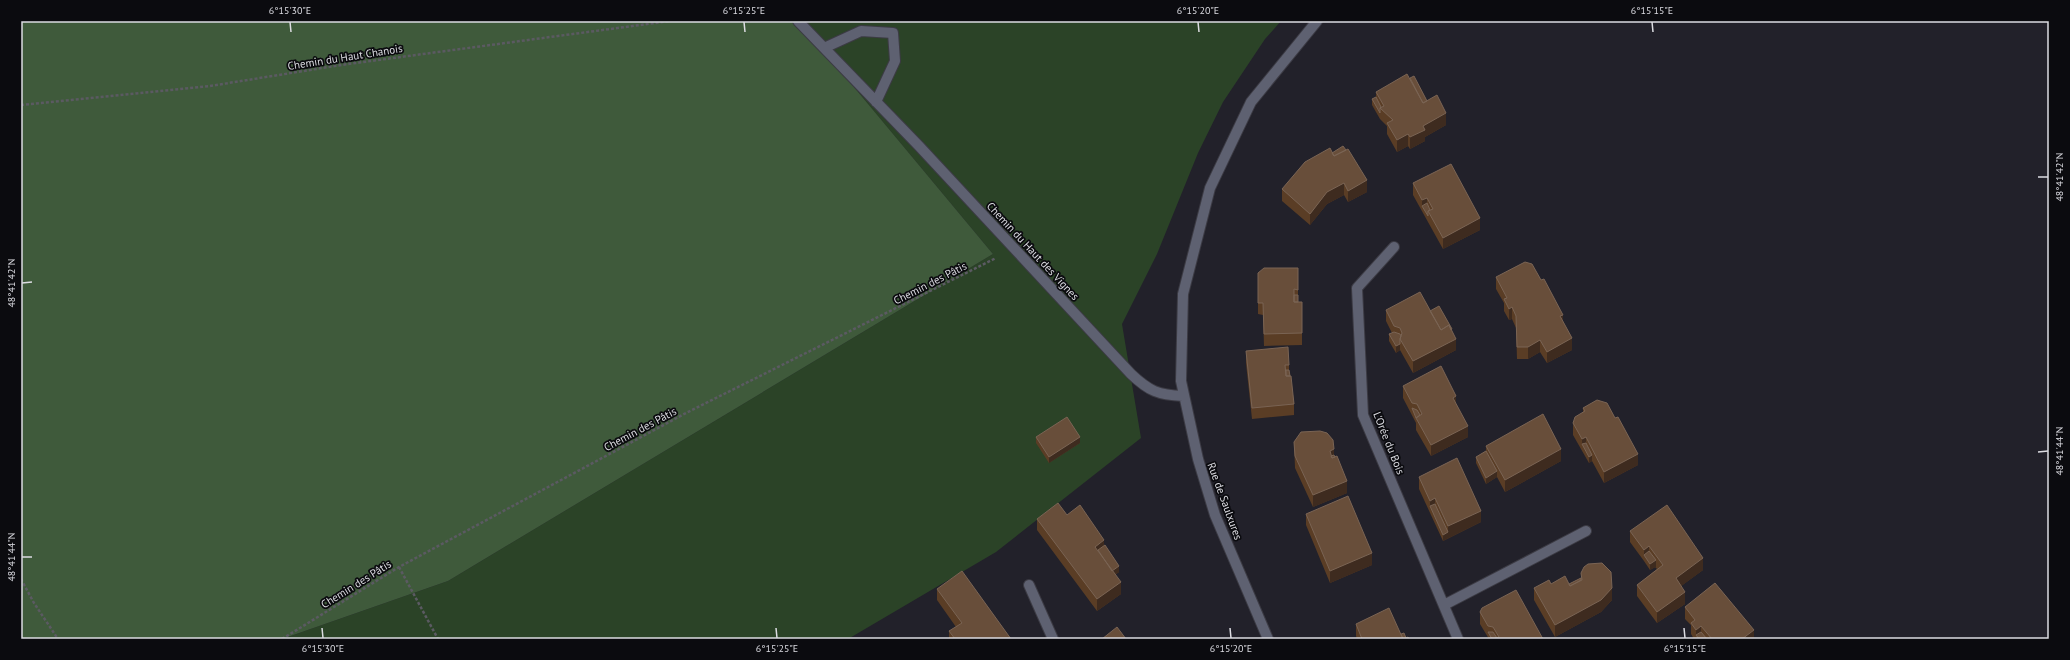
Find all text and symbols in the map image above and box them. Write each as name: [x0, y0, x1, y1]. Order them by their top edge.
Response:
text: 6°15'30"E: [269, 4, 311, 17]
text: 6°15'25"E: [723, 4, 765, 17]
text: 6°15'20"E: [1177, 4, 1219, 17]
text: 6°15'15"E: [1631, 4, 1673, 17]
street label: Chemin du Haut Chanois: [287, 41, 404, 73]
text: 48°41'42"N: [2053, 152, 2066, 202]
street label: Chemin du Haut des Vignes: [984, 199, 1082, 303]
text: 48°41'42"N: [5, 258, 18, 308]
street label: Chemin des Pâtis: [891, 258, 969, 307]
street label: Chemin des Pâtis: [601, 404, 679, 454]
street label: L'Orée du Bois: [1370, 410, 1408, 477]
text: 48°41'44"N: [2053, 426, 2066, 476]
street label: Rue de Saulxures: [1205, 460, 1246, 542]
text: 48°41'44"N: [5, 532, 18, 582]
street label: Chemin des Pâtis: [318, 557, 394, 611]
text: 6°15'30"E: [302, 642, 344, 655]
text: 6°15'25"E: [756, 642, 798, 655]
text: 6°15'20"E: [1210, 642, 1252, 655]
text: 6°15'15"E: [1664, 642, 1706, 655]

